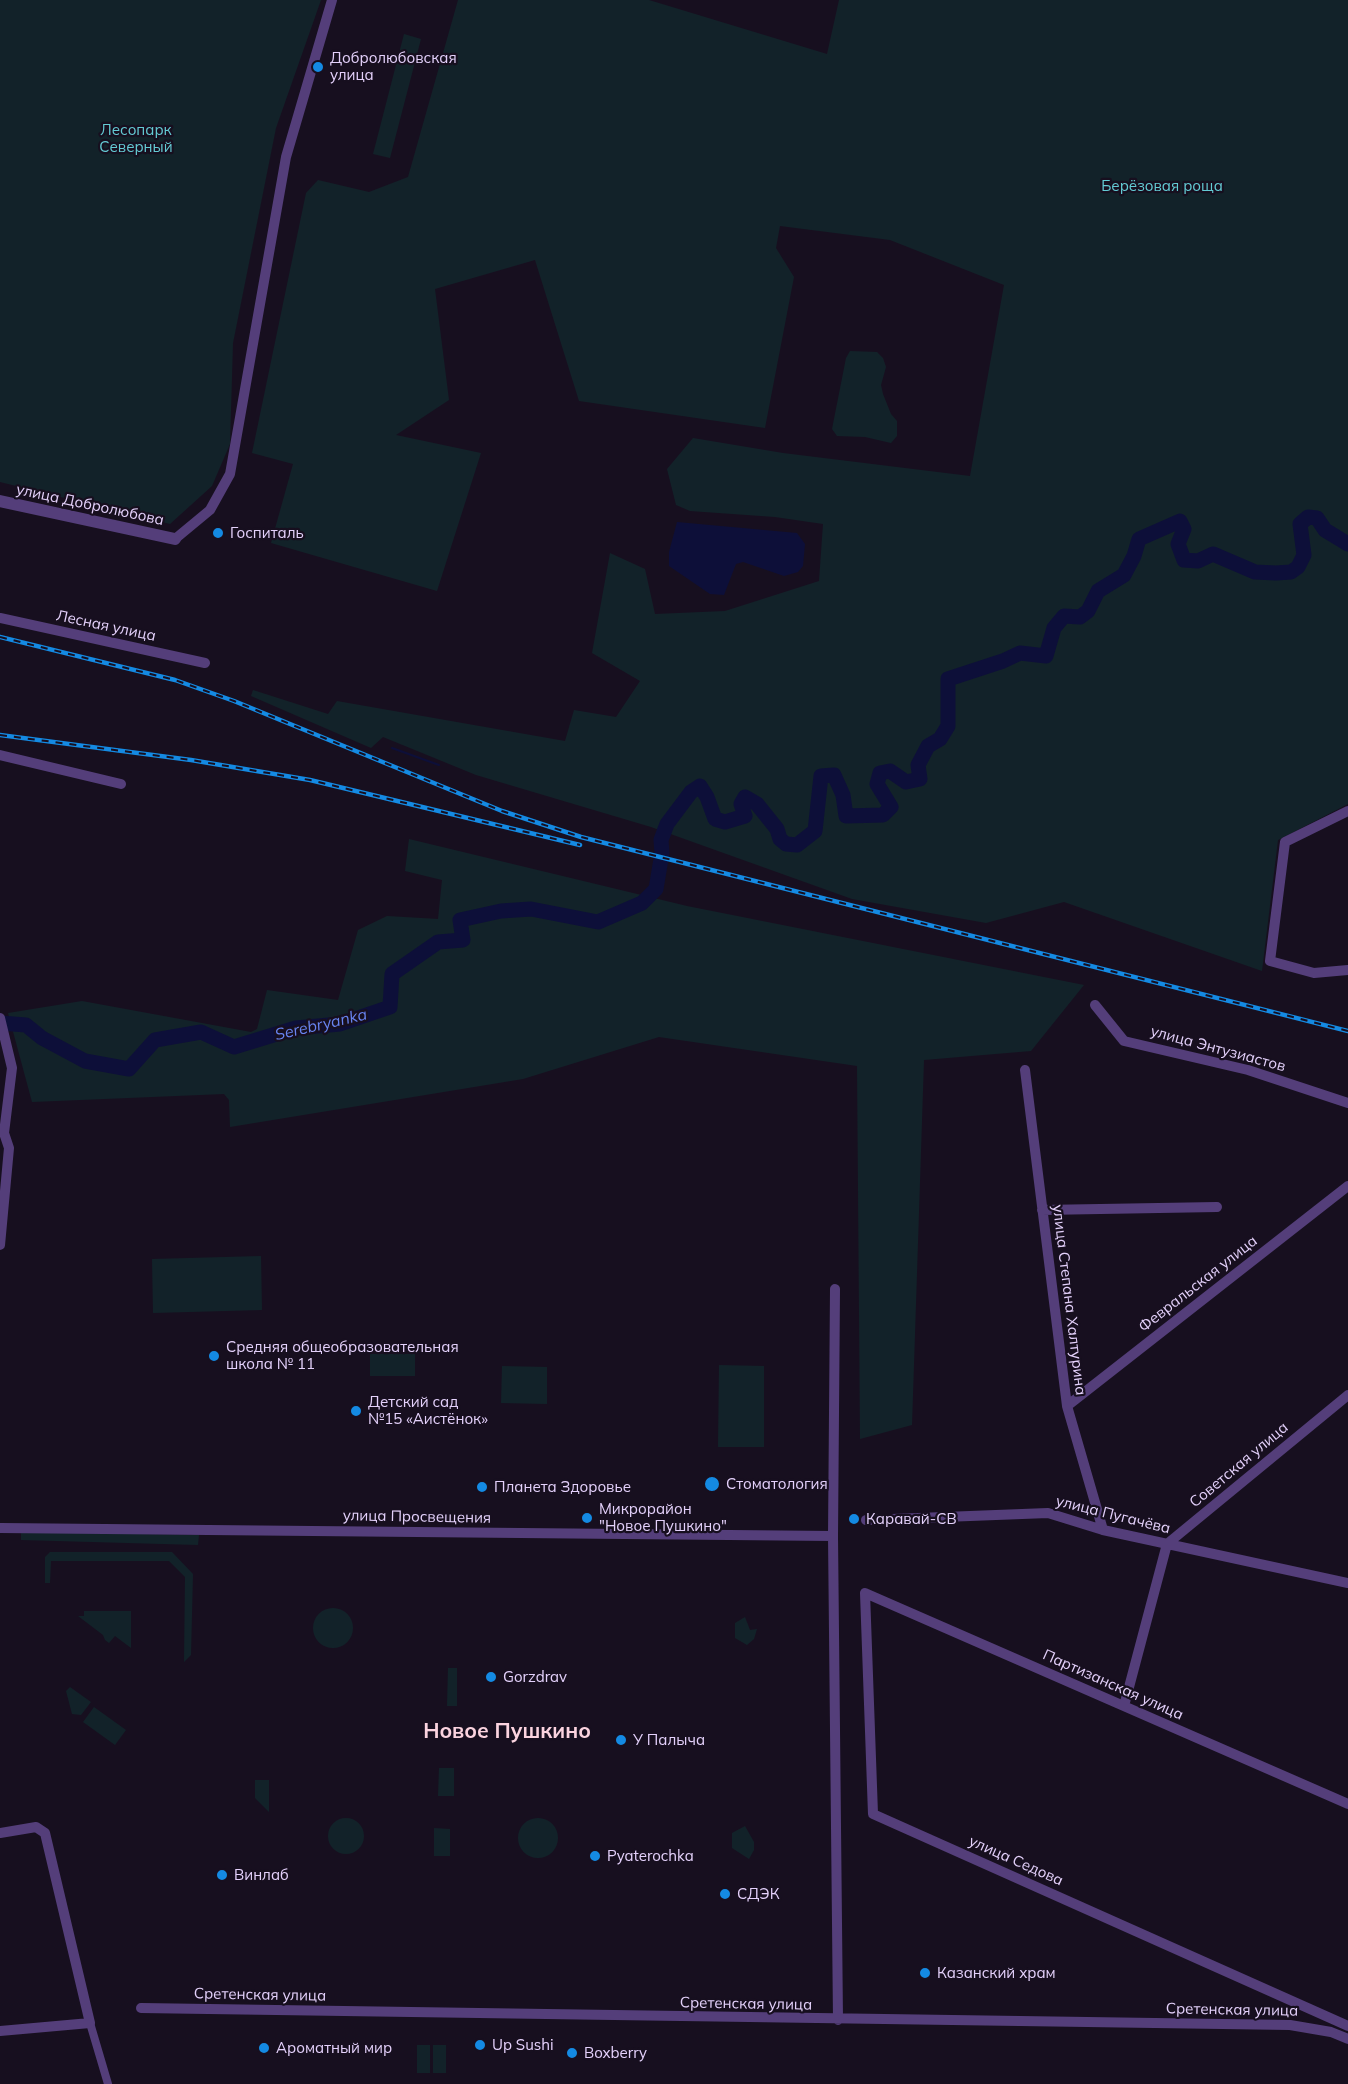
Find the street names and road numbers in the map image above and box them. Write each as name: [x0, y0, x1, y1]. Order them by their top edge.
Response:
street label: улица Добролюбова: [15, 481, 165, 529]
street label: Лесная улица: [55, 607, 157, 645]
street label: улица Энтузиастов: [1149, 1022, 1287, 1076]
street label: улица Степана Халтурина: [1048, 1204, 1090, 1396]
street label: Февральская улица: [1135, 1232, 1261, 1336]
street label: Советская улица: [1186, 1419, 1292, 1511]
street label: улица Пугачёва: [1054, 1492, 1172, 1538]
street label: улица Просвещения: [343, 1507, 491, 1527]
street label: Партизанская улица: [1040, 1646, 1186, 1724]
street label: улица Седова: [966, 1832, 1066, 1890]
street label: Сретенская улица: [194, 1985, 326, 2005]
street label: Сретенская улица: [680, 1994, 812, 2014]
street label: Сретенская улица: [1166, 2000, 1298, 2020]

